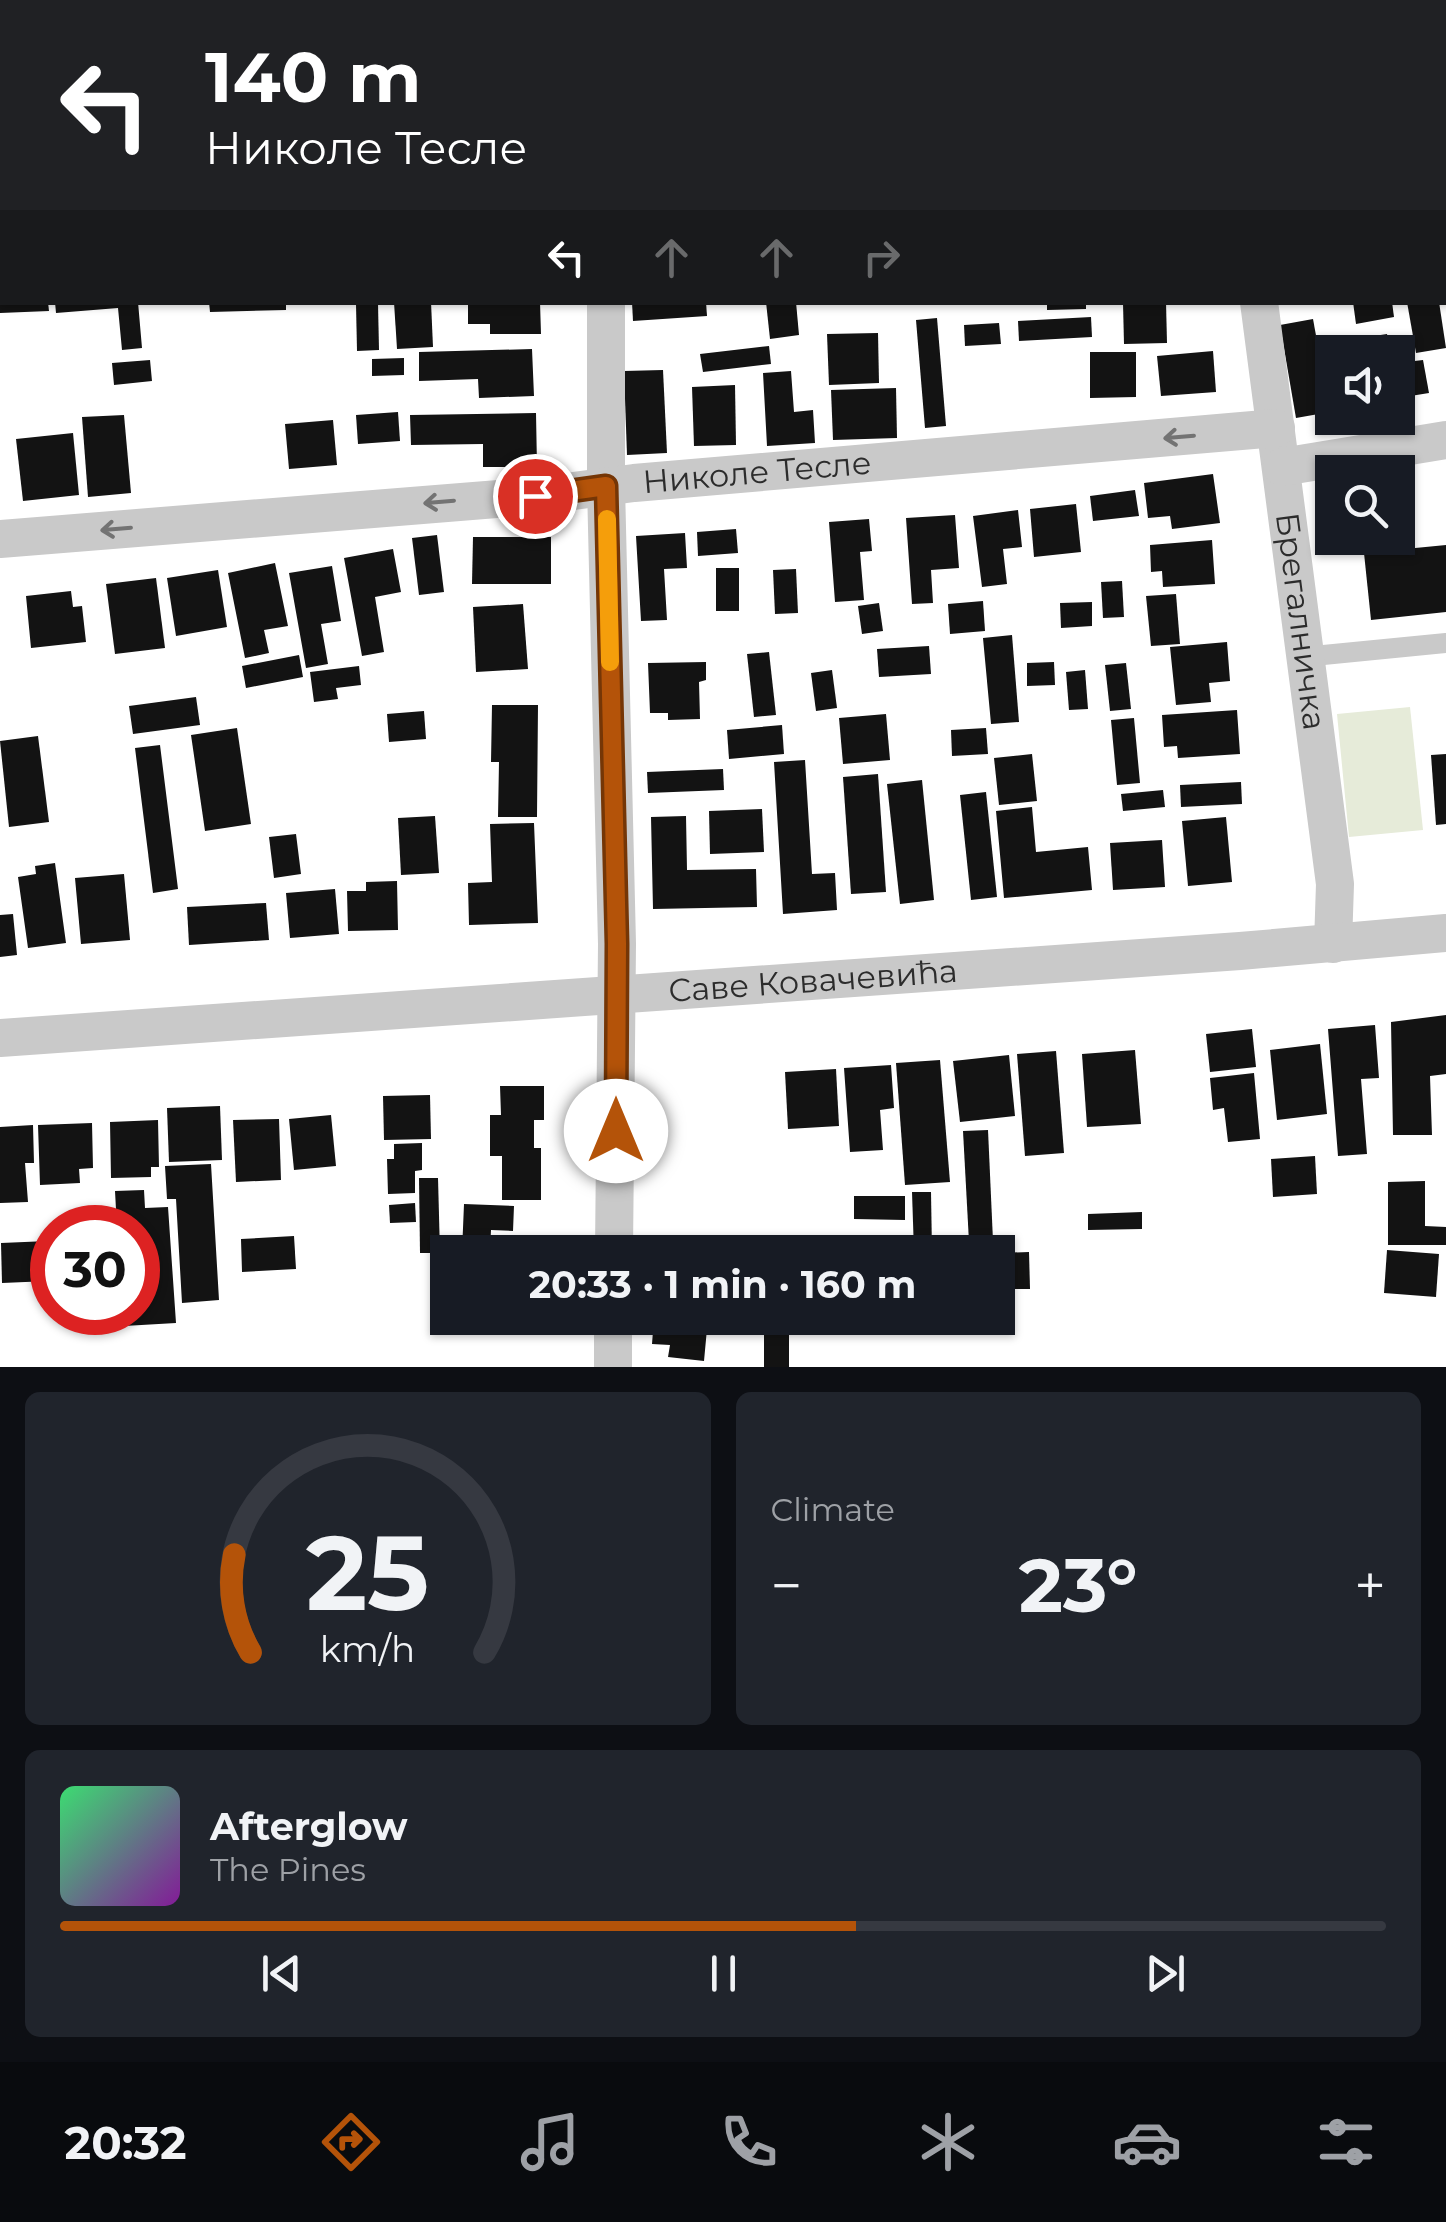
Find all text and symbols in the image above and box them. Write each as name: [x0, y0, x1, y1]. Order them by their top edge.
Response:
text: 140 m: [205, 34, 421, 120]
icon: left: [40, 40, 170, 170]
text: Николе Тесле: [205, 120, 527, 175]
icon: left: [539, 230, 594, 285]
icon: ahead: [644, 230, 699, 285]
icon: ahead: [749, 230, 804, 285]
icon: right: [854, 230, 909, 285]
map controls: [1315, 335, 1415, 555]
button: sound: [1315, 335, 1415, 435]
one-way arrow: [1164, 427, 1196, 446]
street label: Николе Тесле: [641, 443, 873, 501]
pin: [493, 454, 578, 539]
button: search: [1315, 455, 1415, 555]
icon: arrive: [508, 469, 563, 524]
one-way arrow: [424, 492, 456, 511]
street label: Брегалничка: [1268, 510, 1335, 732]
one-way arrow: [100, 519, 132, 538]
street label: Саве Ковачевића: [667, 951, 959, 1010]
position arrow: [564, 1079, 668, 1183]
speed limit sign: 30: [30, 1205, 160, 1335]
text: 20:33 · 1 min · 160 m: [529, 1261, 916, 1308]
text: Climate: [771, 1490, 895, 1529]
text: 25: [306, 1509, 429, 1636]
text: 23°: [1019, 1539, 1138, 1631]
text: −: [771, 1552, 802, 1619]
text: +: [1354, 1552, 1386, 1619]
text: km/h: [320, 1627, 415, 1671]
text: Afterglow: [210, 1803, 408, 1850]
text: The Pines: [210, 1850, 366, 1889]
icon: previous: [254, 1946, 309, 2001]
icon: pause: [696, 1946, 751, 2001]
icon: next: [1138, 1946, 1193, 2001]
icon: directions: [316, 2107, 386, 2177]
icon: music: [515, 2107, 585, 2177]
icon: phone: [714, 2107, 784, 2177]
icon: climate: [913, 2107, 983, 2177]
icon: car: [1112, 2107, 1182, 2177]
icon: filters: [1311, 2107, 1381, 2177]
text: 20:32: [65, 2115, 186, 2170]

